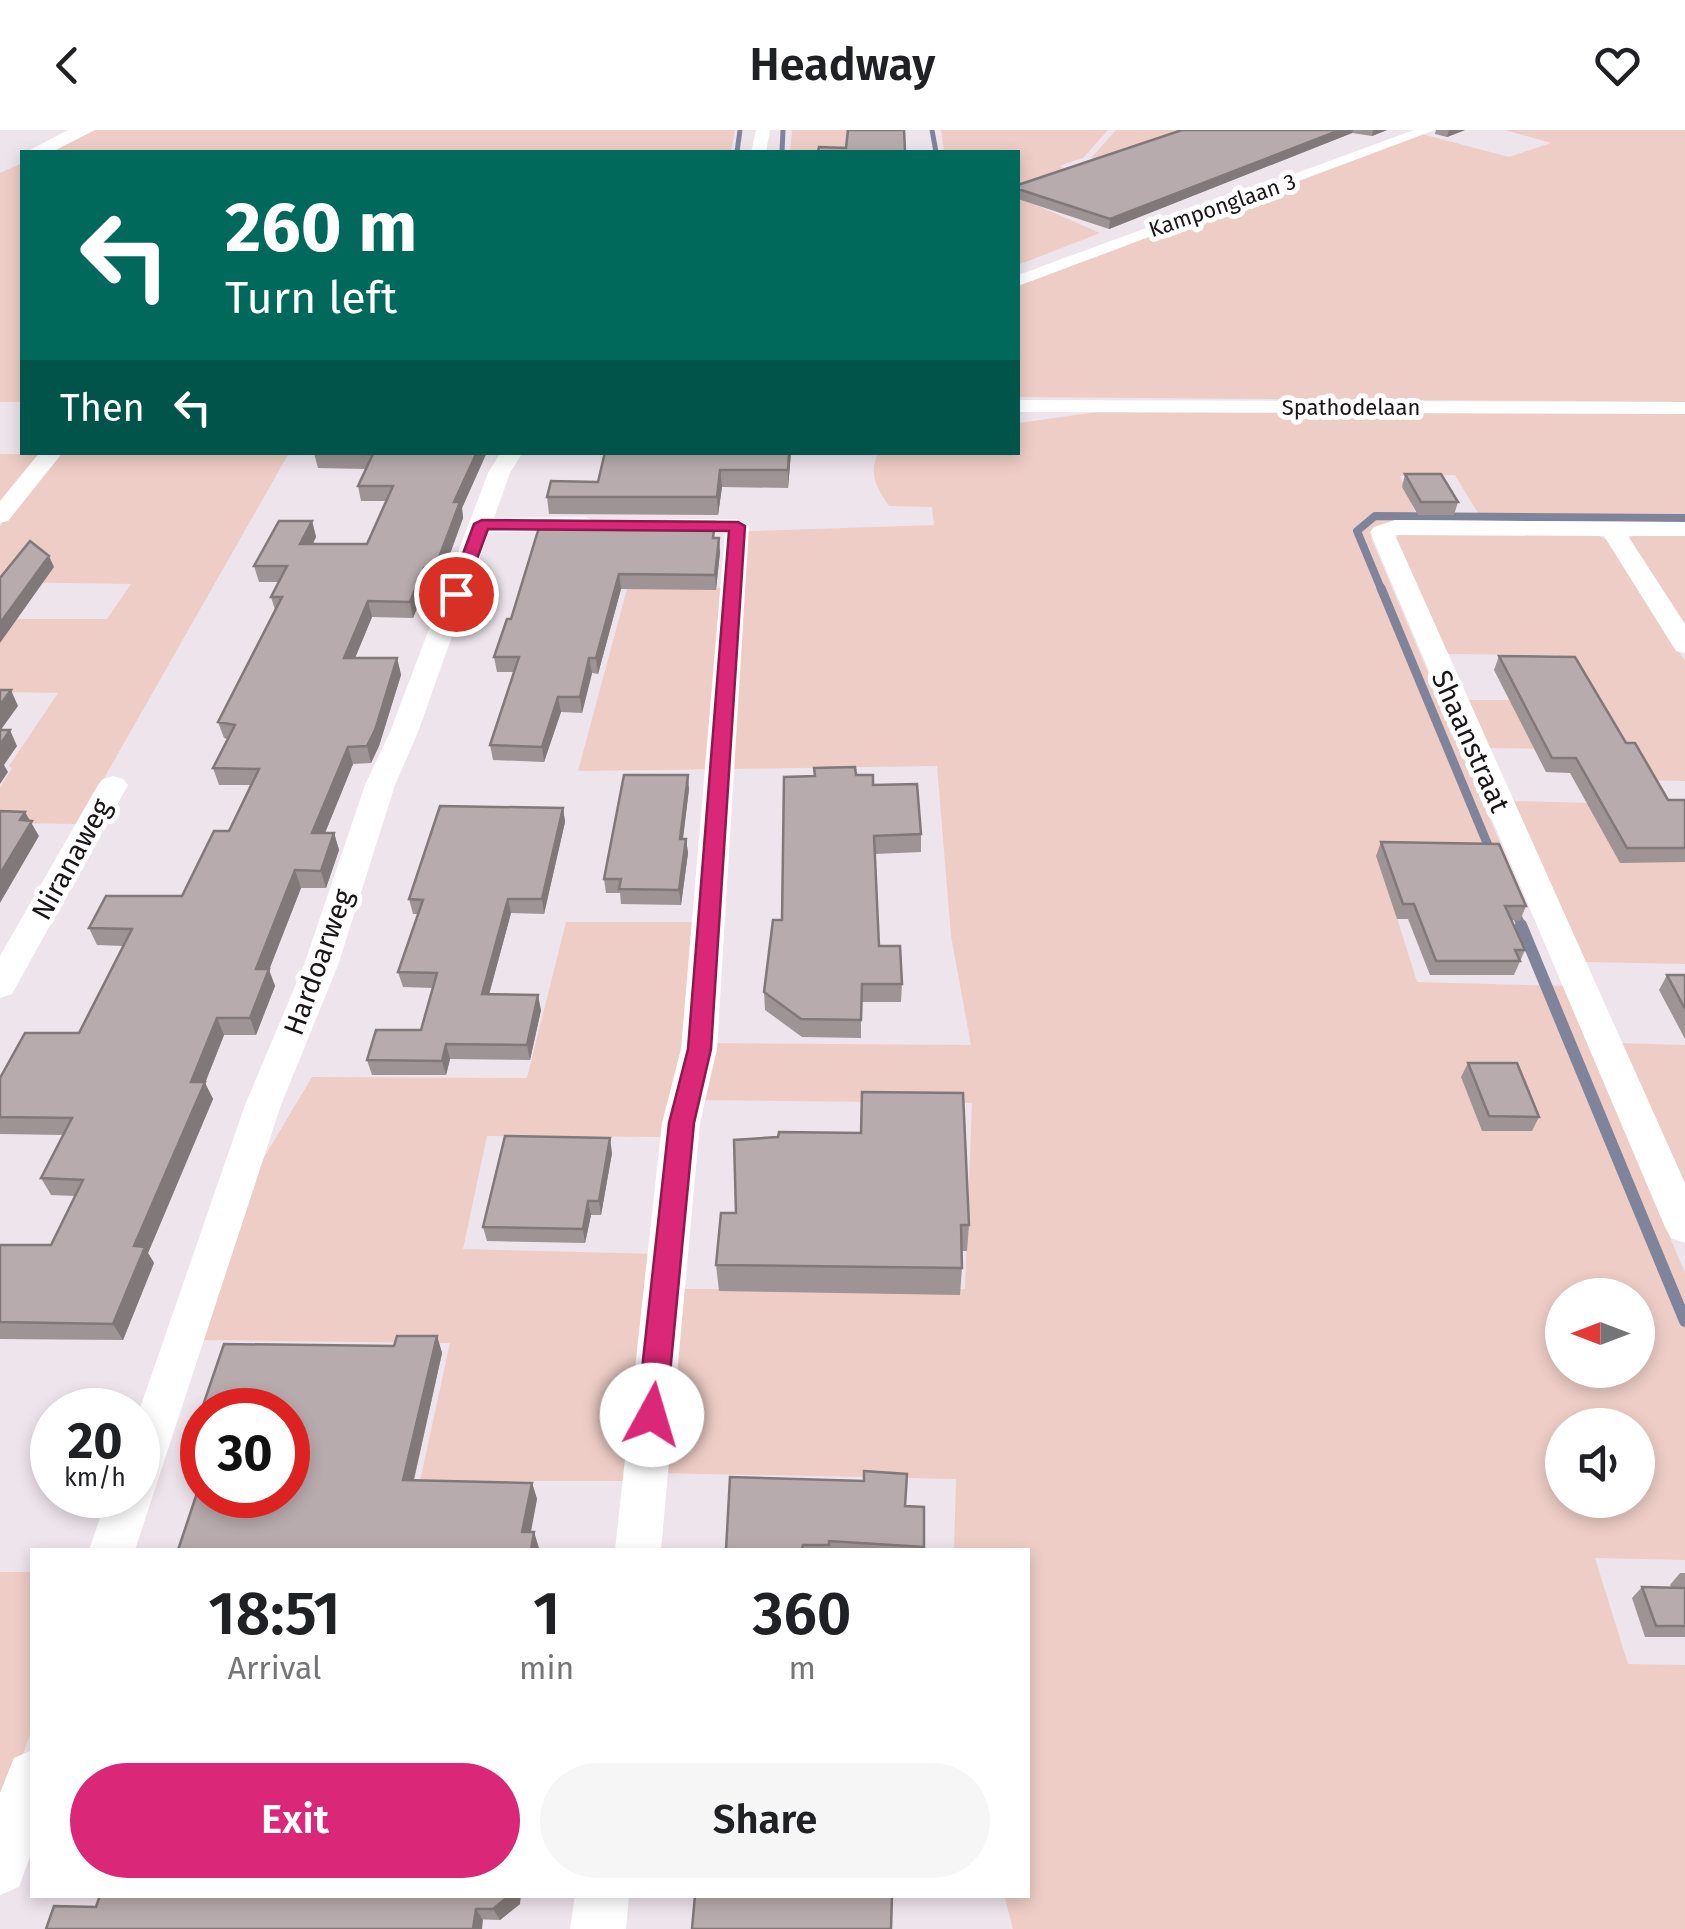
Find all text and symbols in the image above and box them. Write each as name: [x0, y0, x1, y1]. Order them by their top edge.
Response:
icon: back: [40, 38, 95, 93]
text: Headway: [750, 38, 935, 92]
icon: heart: [1590, 38, 1645, 93]
street label: Kamponglaan 3: [1145, 168, 1299, 243]
text: 260 m: [225, 186, 417, 270]
icon: left: [60, 190, 190, 320]
text: Turn left: [225, 271, 397, 325]
icon: left: [165, 380, 220, 435]
text: Then: [60, 385, 145, 431]
street label: Spathodelaan: [1282, 394, 1420, 421]
pin: [414, 552, 499, 637]
icon: arrive: [429, 567, 484, 622]
street label: Shaanstraat: [1425, 665, 1517, 818]
street label: Niranaweg: [25, 792, 118, 926]
street label: Hardoarweg: [277, 884, 360, 1040]
north arrow: [1545, 1278, 1655, 1388]
map controls: [1545, 1278, 1655, 1518]
position arrow: [600, 1363, 704, 1467]
speed limit sign: 30: [180, 1388, 310, 1518]
button: sound: [1545, 1408, 1655, 1518]
text: 20: [67, 1411, 123, 1471]
text: km/h: [64, 1463, 126, 1493]
text: 18:51: [208, 1578, 341, 1650]
text: 1: [533, 1578, 560, 1650]
text: 360: [753, 1578, 852, 1650]
text: Arrival: [228, 1649, 321, 1687]
text: min: [519, 1649, 574, 1687]
text: m: [788, 1649, 816, 1687]
button: Exit: [70, 1763, 520, 1878]
button: Share: [540, 1763, 990, 1878]

